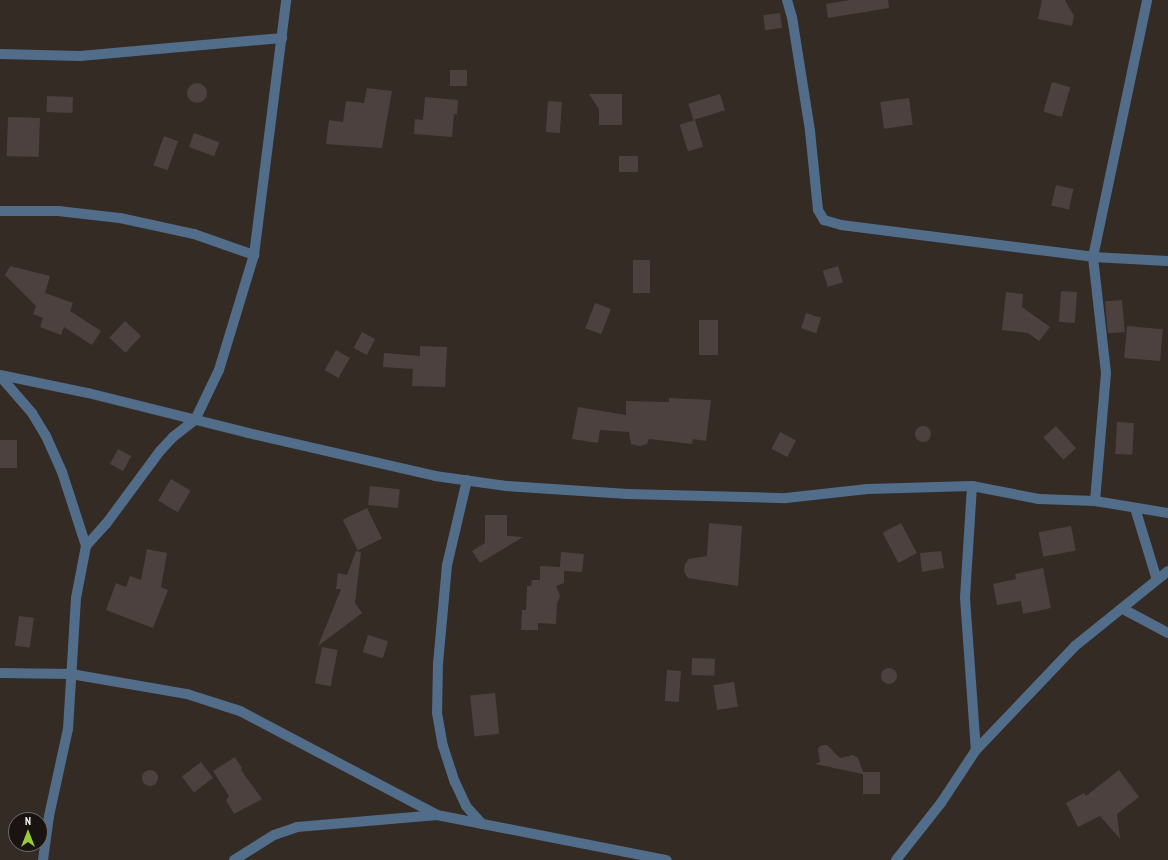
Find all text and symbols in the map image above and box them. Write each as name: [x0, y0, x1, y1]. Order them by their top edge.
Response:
north arrow: [8, 812, 48, 852]
text: N: [25, 814, 31, 828]

